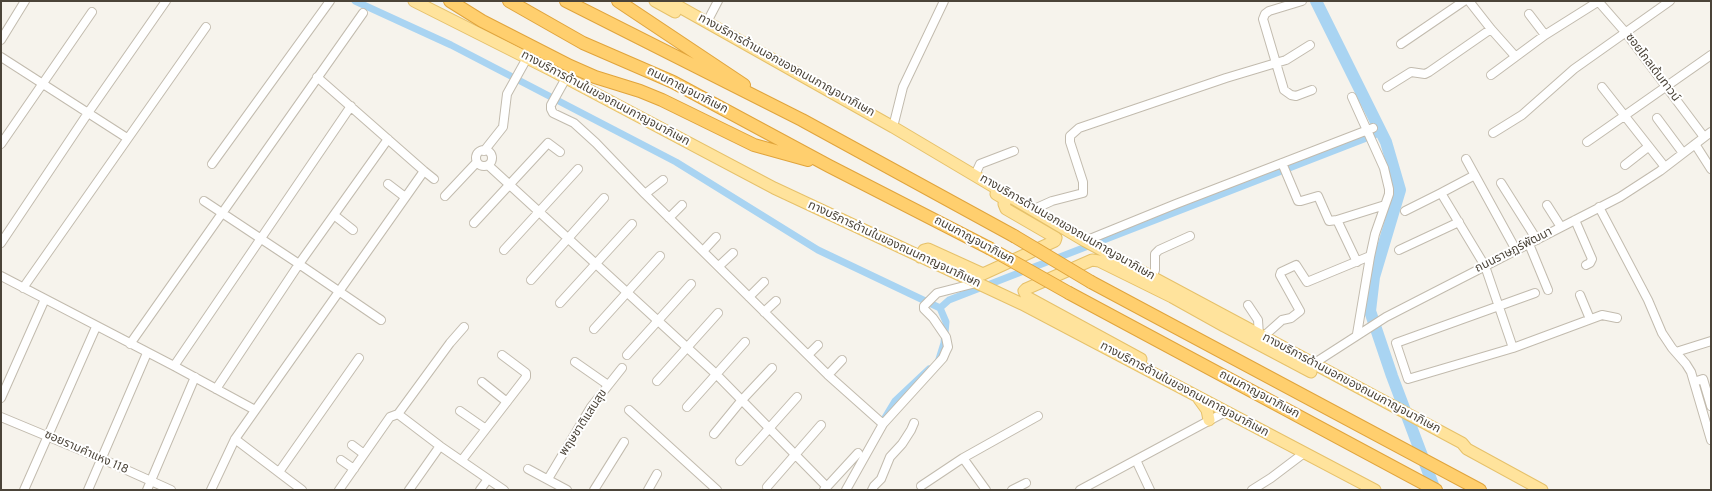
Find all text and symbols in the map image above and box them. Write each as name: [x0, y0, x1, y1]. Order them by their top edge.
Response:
street label: ทางบริการด้านนอกของถนนกาญจนาภิเษก: [695, 11, 877, 121]
street label: ซอยโกลเด้นทาวน์: [1622, 31, 1682, 105]
street label: ทางบริการด้านในของถนนกาญจนาภิเษก: [518, 48, 692, 150]
street label: ถนนกาญจนาภิเษก: [644, 64, 730, 118]
street label: ทางบริการด้านนอกของถนนกาญจนาภิเษก: [977, 172, 1157, 284]
street label: ทางบริการด้านในของถนนกาญจนาภิเษก: [805, 199, 983, 291]
street label: ถนนกาญจนาภิเษก: [931, 214, 1017, 268]
street label: ถนนราษฏร์พัฒนา: [1473, 225, 1555, 277]
street label: ทางบริการด้านนอกของถนนกาญจนาภิเษก: [1259, 331, 1443, 437]
street label: ทางบริการด้านในของถนนกาญจนาภิเษก: [1097, 339, 1271, 441]
street label: ถนนกาญจนาภิเษก: [1216, 368, 1302, 422]
street label: พฤษชาติแสนสุข: [557, 387, 611, 459]
street label: ซอยรามคำแหง 118: [42, 428, 130, 478]

